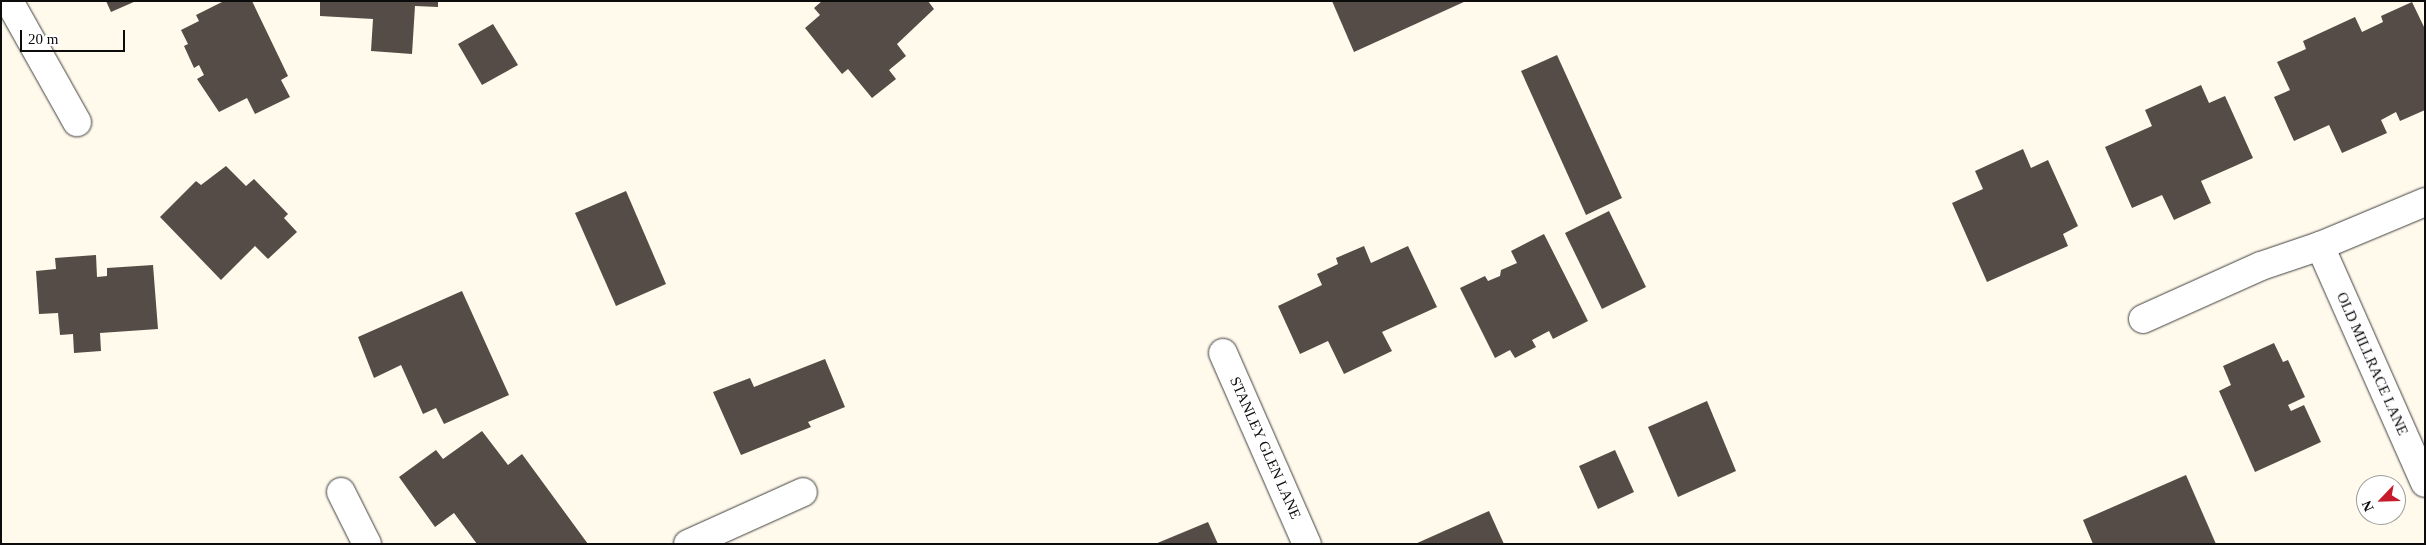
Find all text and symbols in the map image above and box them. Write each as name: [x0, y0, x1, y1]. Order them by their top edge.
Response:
scale bar: [22, 20, 128, 52]
text: 20 m: [28, 31, 58, 47]
street label: OLD MILLRACE LANE: [2332, 290, 2412, 438]
street label: STANLEY GLEN LANE: [1225, 374, 1305, 522]
north arrow: [2356, 475, 2406, 525]
text: N: [2359, 498, 2377, 514]

